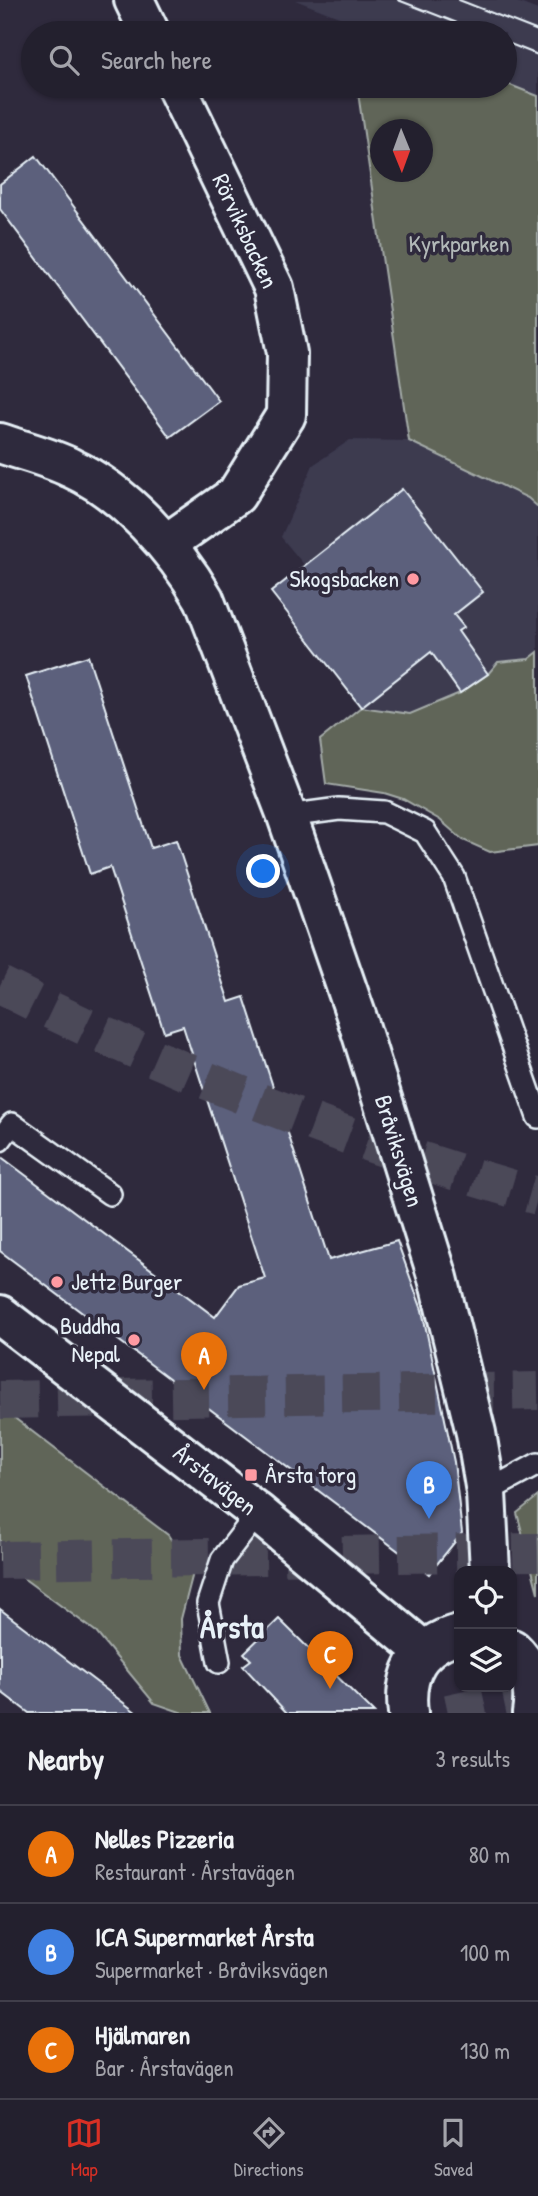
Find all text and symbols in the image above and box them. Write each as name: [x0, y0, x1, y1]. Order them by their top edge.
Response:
search box: [21, 21, 517, 98]
icon: search: [45, 41, 83, 79]
text: Search here: [101, 42, 212, 77]
north arrow: [370, 119, 433, 182]
street label: Rörviksbacken: [205, 168, 286, 293]
park label: Kyrkparken: [408, 227, 510, 259]
place label: Skogsbacken: [289, 562, 399, 594]
marker: Skogsbacken: [405, 571, 421, 587]
your location: [246, 854, 280, 888]
street label: Bråviksvägen: [368, 1091, 432, 1210]
place label: Jettz Burger: [71, 1265, 182, 1297]
marker: Jettz Burger: [49, 1274, 65, 1290]
place label: Buddha Nepal: [60, 1309, 121, 1369]
marker: Buddha Nepal: [126, 1332, 142, 1348]
pin: A: [181, 1332, 227, 1390]
street label: Årstavägen: [167, 1436, 264, 1522]
place label: Årsta torg: [265, 1458, 356, 1490]
pin: B: [406, 1461, 452, 1519]
marker: Årsta torg: [243, 1467, 259, 1483]
map controls: [454, 1566, 517, 1692]
button: locate: [454, 1566, 517, 1629]
district label: Årsta: [200, 1605, 264, 1648]
button: layers: [454, 1629, 517, 1692]
pin: C: [307, 1631, 353, 1689]
text: Nearby: [28, 1739, 104, 1779]
text: 3 results: [435, 1743, 510, 1774]
text: Nelles Pizzeria: [95, 1821, 234, 1856]
text: A: [45, 1839, 57, 1870]
text: 80 m: [469, 1839, 510, 1870]
text: Restaurant · Årstavägen: [95, 1856, 295, 1887]
text: ICA Supermarket Årsta: [95, 1919, 314, 1954]
text: B: [45, 1937, 57, 1968]
text: 100 m: [460, 1937, 510, 1968]
text: Supermarket · Bråviksvägen: [95, 1954, 328, 1985]
text: Hjälmaren: [95, 2017, 190, 2052]
text: C: [45, 2035, 57, 2066]
text: 130 m: [460, 2035, 510, 2066]
text: Bar · Årstavägen: [95, 2052, 234, 2083]
tab: Map: [65, 2114, 103, 2182]
tab: Directions: [234, 2114, 304, 2182]
tab: Saved: [434, 2114, 473, 2182]

